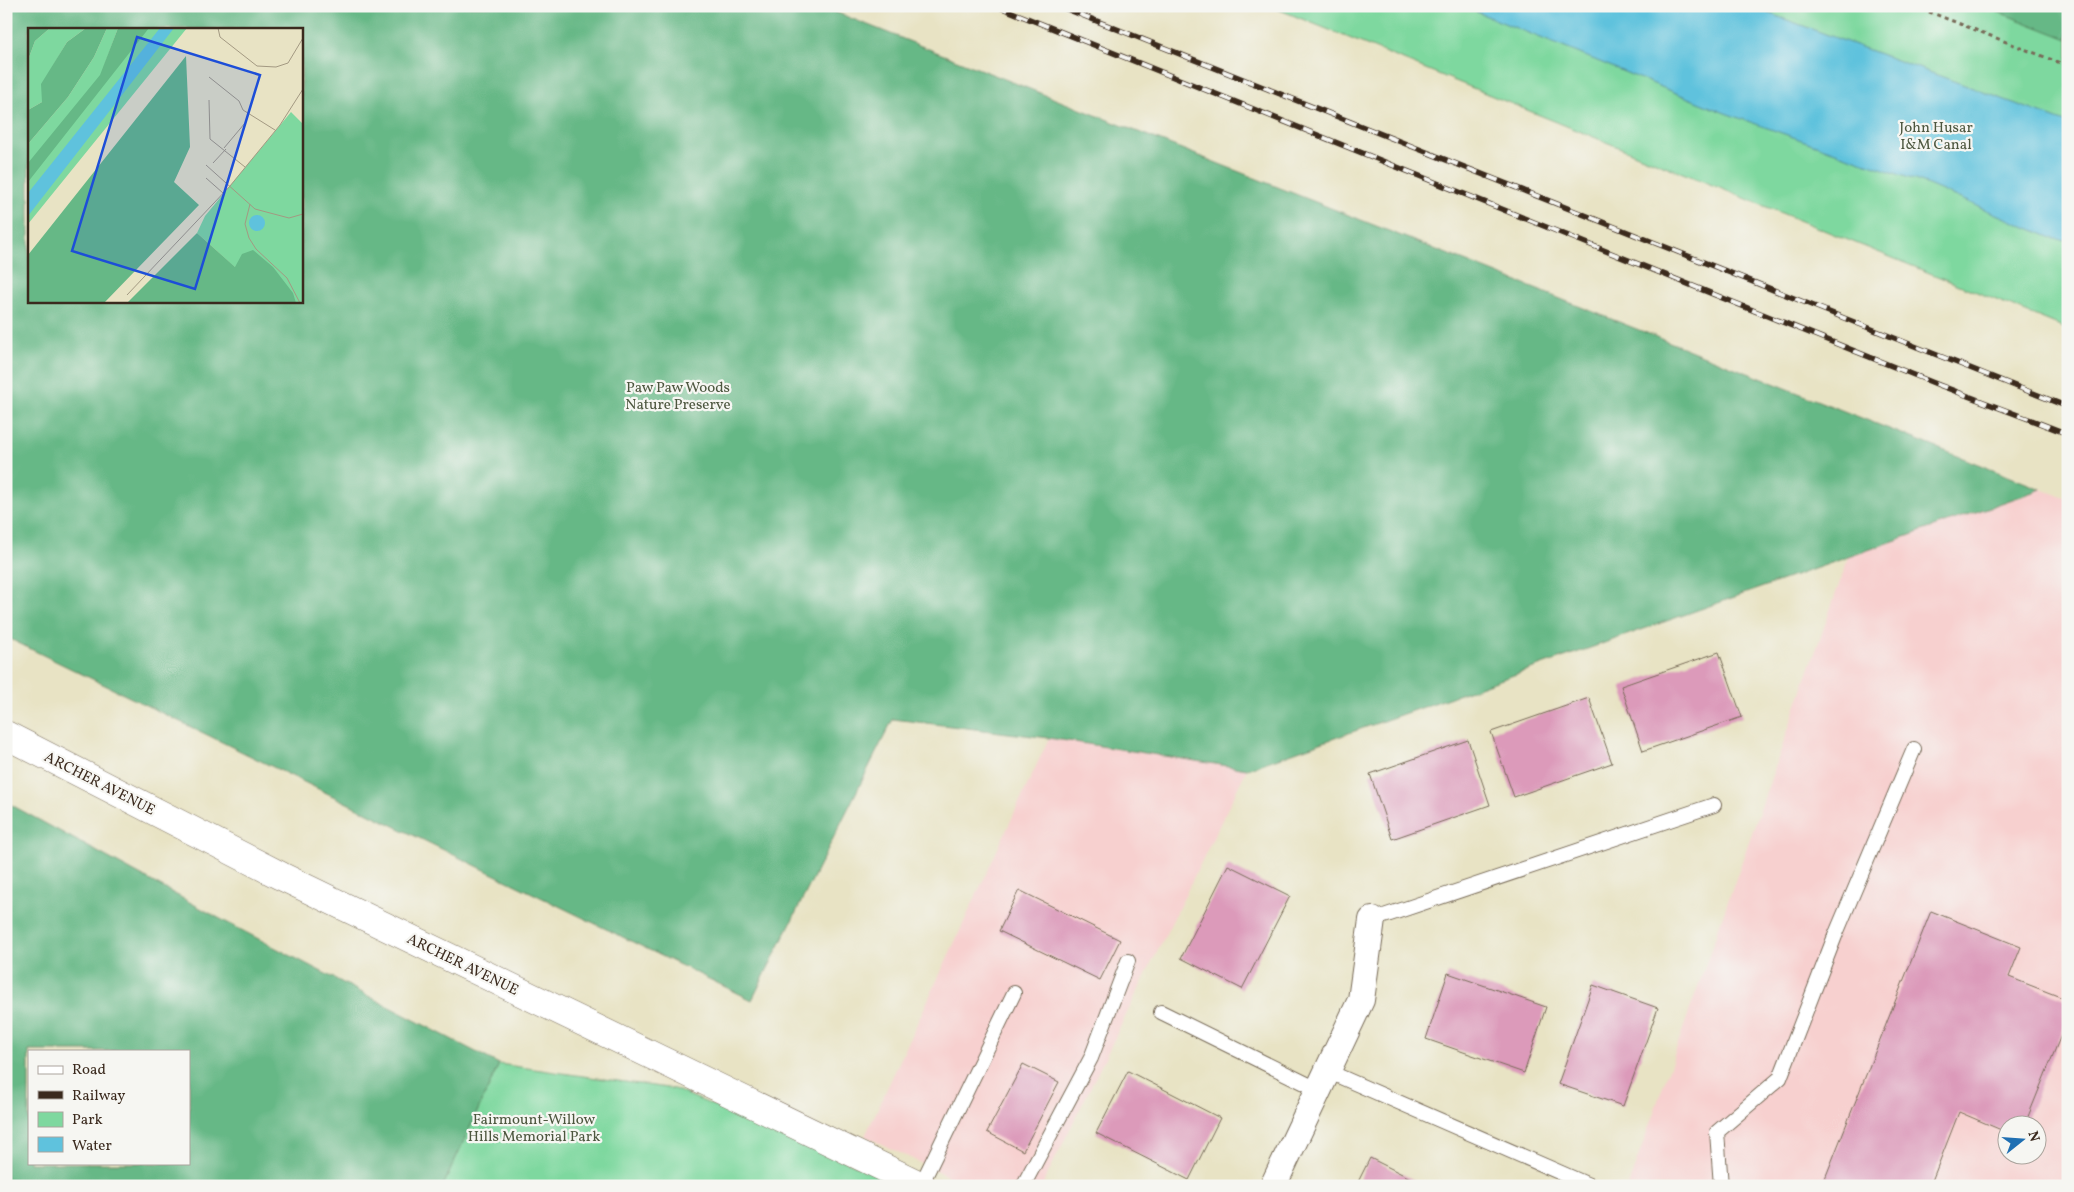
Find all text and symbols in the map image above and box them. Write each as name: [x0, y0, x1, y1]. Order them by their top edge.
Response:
inset map: [28, 28, 302, 302]
park label: John Husar I&M Canal: [1899, 118, 1973, 156]
park label: Paw Paw Woods Nature Preserve: [625, 378, 731, 416]
street label: ARCHER AVENUE: [40, 747, 158, 821]
street label: ARCHER AVENUE: [403, 929, 522, 1002]
legend: [28, 1050, 190, 1164]
text: Road: [72, 1060, 106, 1081]
text: Railway: [72, 1086, 125, 1107]
text: Park: [72, 1110, 103, 1131]
park label: Fairmount-Willow Hills Memorial Park: [468, 1110, 600, 1148]
north arrow: [1996, 1114, 2046, 1164]
text: N: [2022, 1129, 2044, 1144]
text: Water: [72, 1136, 112, 1157]

